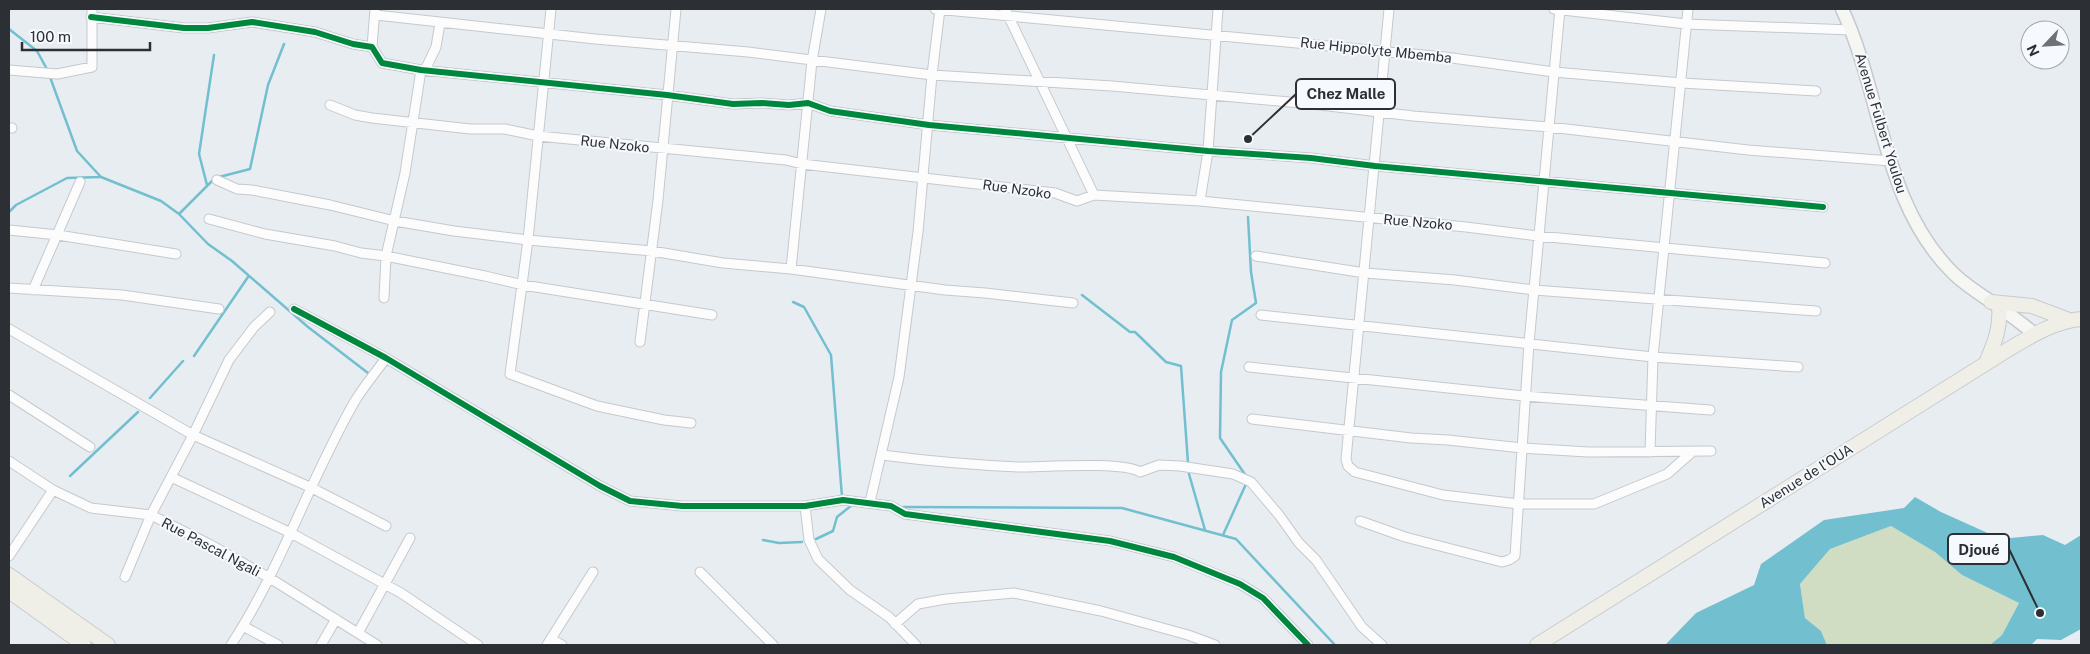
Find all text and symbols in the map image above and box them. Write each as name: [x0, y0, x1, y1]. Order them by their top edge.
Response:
scale bar: [22, 20, 150, 52]
north arrow: [2020, 20, 2070, 70]
text: 100 m: [30, 28, 71, 45]
street label: Rue Hippolyte Mbemba: [1299, 34, 1453, 66]
text: N: [2024, 42, 2043, 59]
street label: Avenue Fulbert Youlou: [1852, 51, 1910, 195]
callout: Chez Malle: [1296, 79, 1395, 109]
text: Chez Malle: [1306, 85, 1386, 102]
street label: Rue Nzoko: [580, 132, 650, 156]
street label: Rue Nzoko: [982, 176, 1053, 202]
street label: Rue Nzoko: [1383, 211, 1453, 233]
street label: Avenue de l'OUA: [1756, 441, 1856, 511]
street label: Rue Pascal Ngali: [159, 514, 263, 580]
callout: Djoué: [1948, 534, 2009, 564]
text: Djoué: [1958, 541, 2000, 558]

